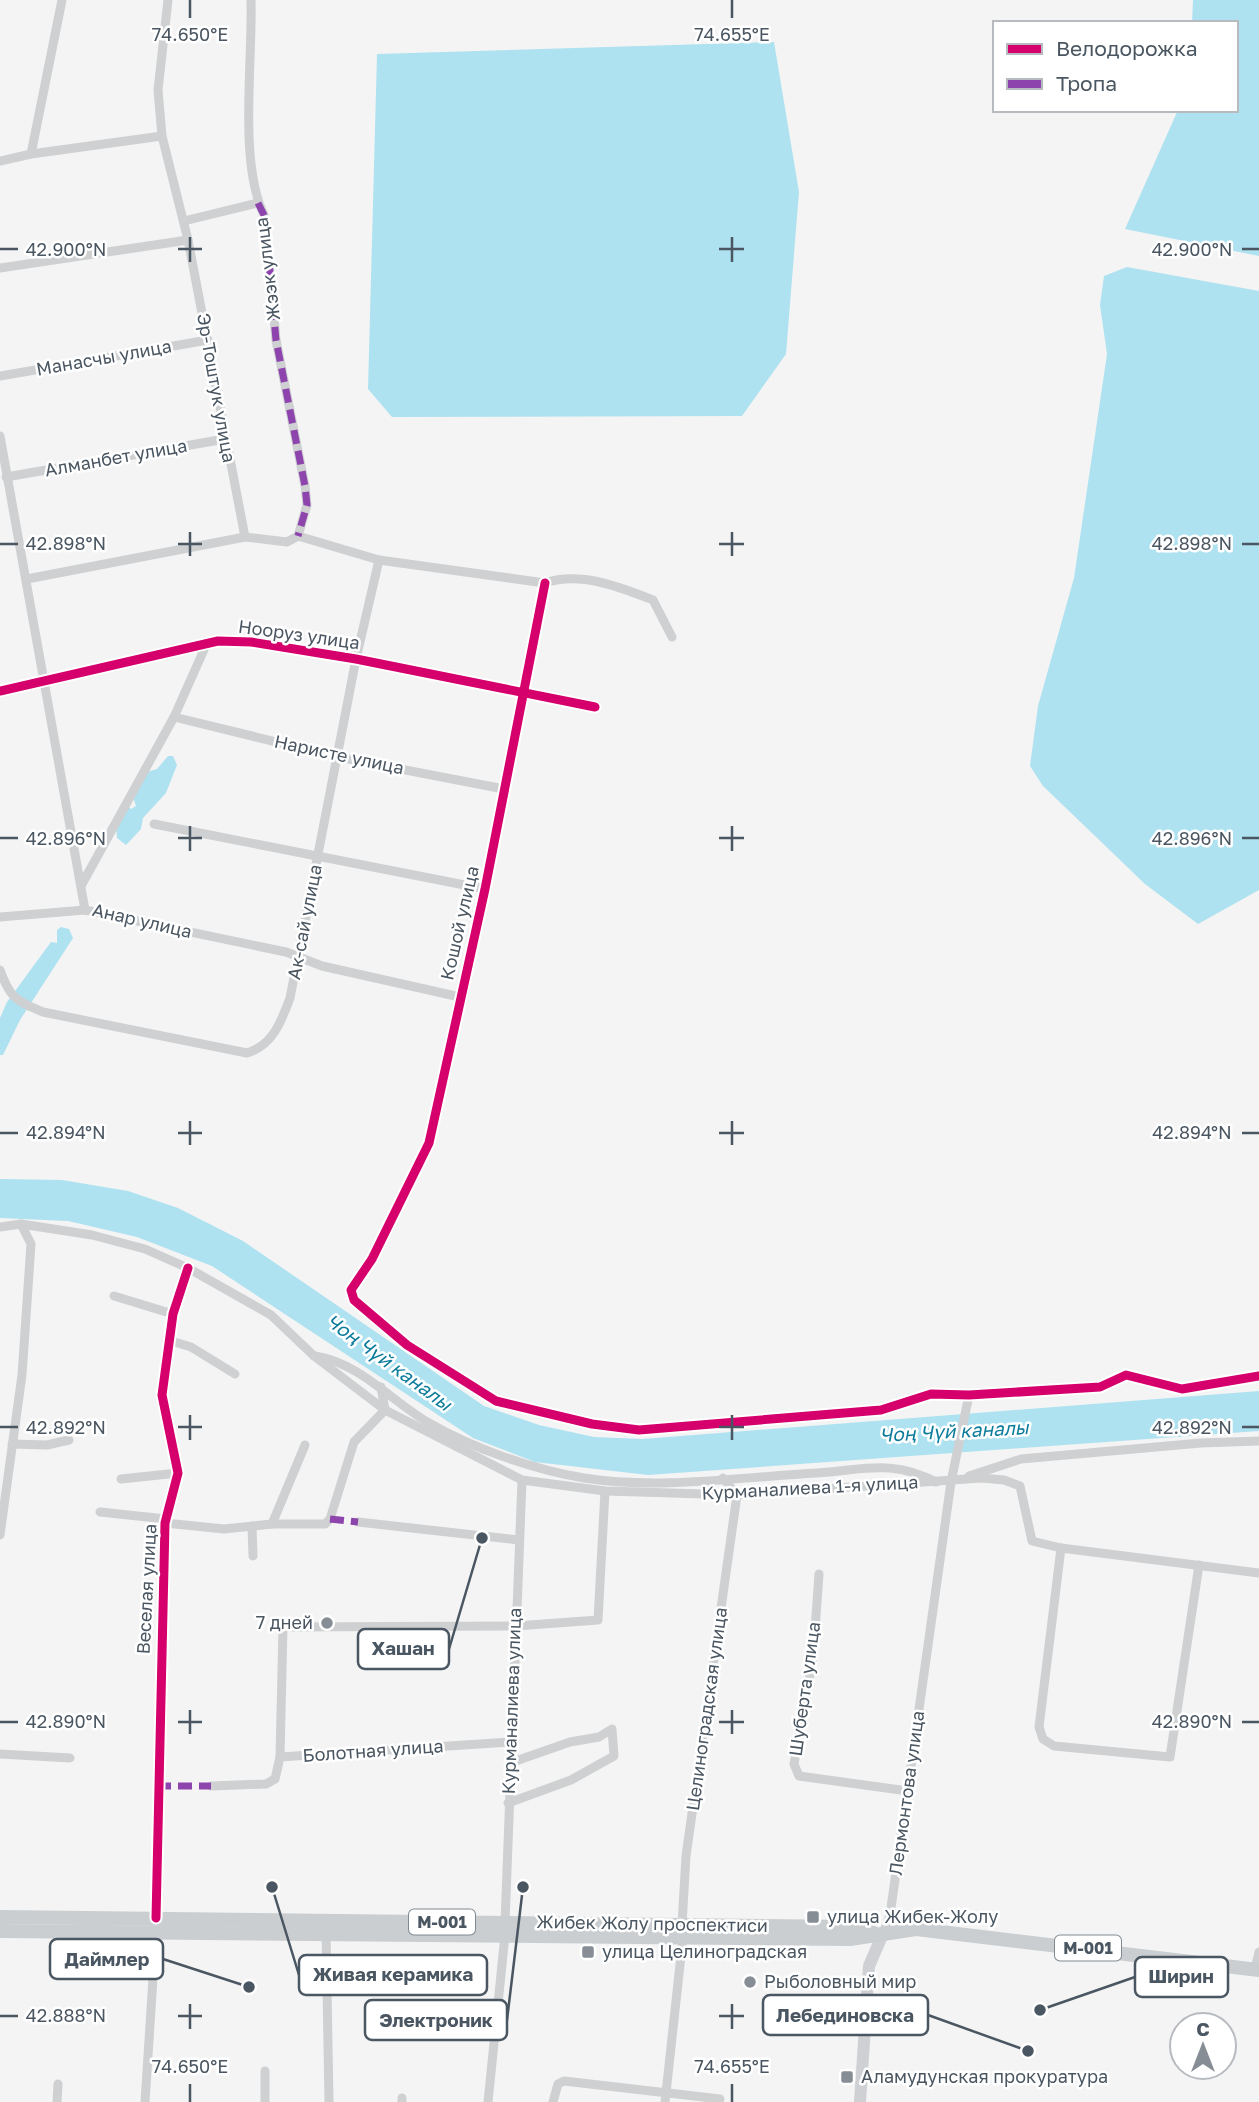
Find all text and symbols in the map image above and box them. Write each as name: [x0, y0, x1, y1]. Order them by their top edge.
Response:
legend: [993, 21, 1238, 112]
text: 74.650°E: [152, 23, 228, 45]
text: 74.655°E: [694, 23, 770, 45]
text: Велодорожка: [1056, 35, 1198, 61]
text: Тропа: [1056, 70, 1117, 96]
street label: Жээк улица: [250, 216, 284, 322]
text: 42.900°N: [26, 238, 106, 260]
text: 42.900°N: [1152, 238, 1232, 260]
street label: Эр-Тоштук улица: [193, 311, 241, 464]
street label: Манасчы улица: [34, 334, 173, 380]
street label: Алманбет улица: [43, 434, 189, 480]
text: 42.898°N: [26, 532, 106, 554]
text: 42.898°N: [1152, 532, 1232, 554]
street label: Нооруз улица: [237, 615, 361, 653]
street label: Наристе улица: [272, 730, 406, 779]
text: 42.896°N: [26, 827, 106, 849]
text: 42.896°N: [1152, 827, 1232, 849]
street label: Ак-сай улица: [282, 862, 326, 981]
street label: Кошой улица: [435, 863, 483, 982]
street label: Анар улица: [90, 898, 194, 942]
text: 42.894°N: [26, 1121, 106, 1143]
text: 42.894°N: [1152, 1121, 1232, 1143]
water label: Чоң Чүй каналы: [322, 1308, 457, 1416]
water label: Чоң Чүй каналы: [879, 1415, 1030, 1447]
text: 42.892°N: [26, 1416, 106, 1438]
text: 42.892°N: [1152, 1416, 1232, 1438]
street label: Курманалиева 1-я улица: [701, 1470, 919, 1504]
street label: Веселая улица: [132, 1523, 160, 1655]
street label: Целиноградская улица: [681, 1606, 731, 1812]
street label: Курманалиева улица: [497, 1607, 525, 1795]
place label: 7 дней: [256, 1611, 313, 1633]
marker: 7 дней: [319, 1615, 335, 1631]
street label: Шуберта улица: [784, 1620, 824, 1757]
callout: Хашан: [358, 1629, 449, 1669]
text: Хашан: [371, 1636, 435, 1659]
street label: Лермонтова улица: [884, 1709, 928, 1877]
text: 42.890°N: [26, 1710, 106, 1732]
text: 42.890°N: [1152, 1710, 1232, 1732]
street label: Болотная улица: [302, 1734, 444, 1766]
place label: улица Жибек-Жолу: [827, 1905, 998, 1927]
marker: улица Жибек-Жолу: [805, 1909, 821, 1925]
road number: М-001: [409, 1910, 475, 1934]
street label: Жибек Жолу проспектиси: [536, 1910, 768, 1936]
road number: М-001: [1055, 1936, 1121, 1960]
callout: Даймлер: [50, 1939, 163, 1979]
place label: улица Целиноградская: [602, 1940, 807, 1962]
marker: улица Целиноградская: [580, 1944, 596, 1960]
text: Даймлер: [65, 1947, 150, 1970]
callout: Живая керамика: [299, 1955, 487, 1995]
callout: Ширин: [1135, 1957, 1228, 1997]
text: Живая керамика: [313, 1962, 473, 1985]
text: Ширин: [1148, 1964, 1214, 1987]
place label: Рыболовный мир: [764, 1970, 916, 1992]
marker: Рыболовный мир: [742, 1974, 758, 1990]
callout: Лебединовска: [763, 1995, 928, 2035]
callout: Электроник: [365, 2000, 507, 2040]
text: Лебединовска: [776, 2003, 914, 2026]
text: 42.888°N: [26, 2004, 106, 2026]
text: Электроник: [379, 2008, 493, 2031]
north arrow: [1168, 2011, 1238, 2081]
text: С: [1196, 2017, 1210, 2040]
text: 74.650°E: [152, 2055, 228, 2077]
text: 74.655°E: [694, 2055, 770, 2077]
place label: Аламудунская прокуратура: [861, 2065, 1108, 2087]
marker: Аламудунская прокуратура: [839, 2069, 855, 2085]

